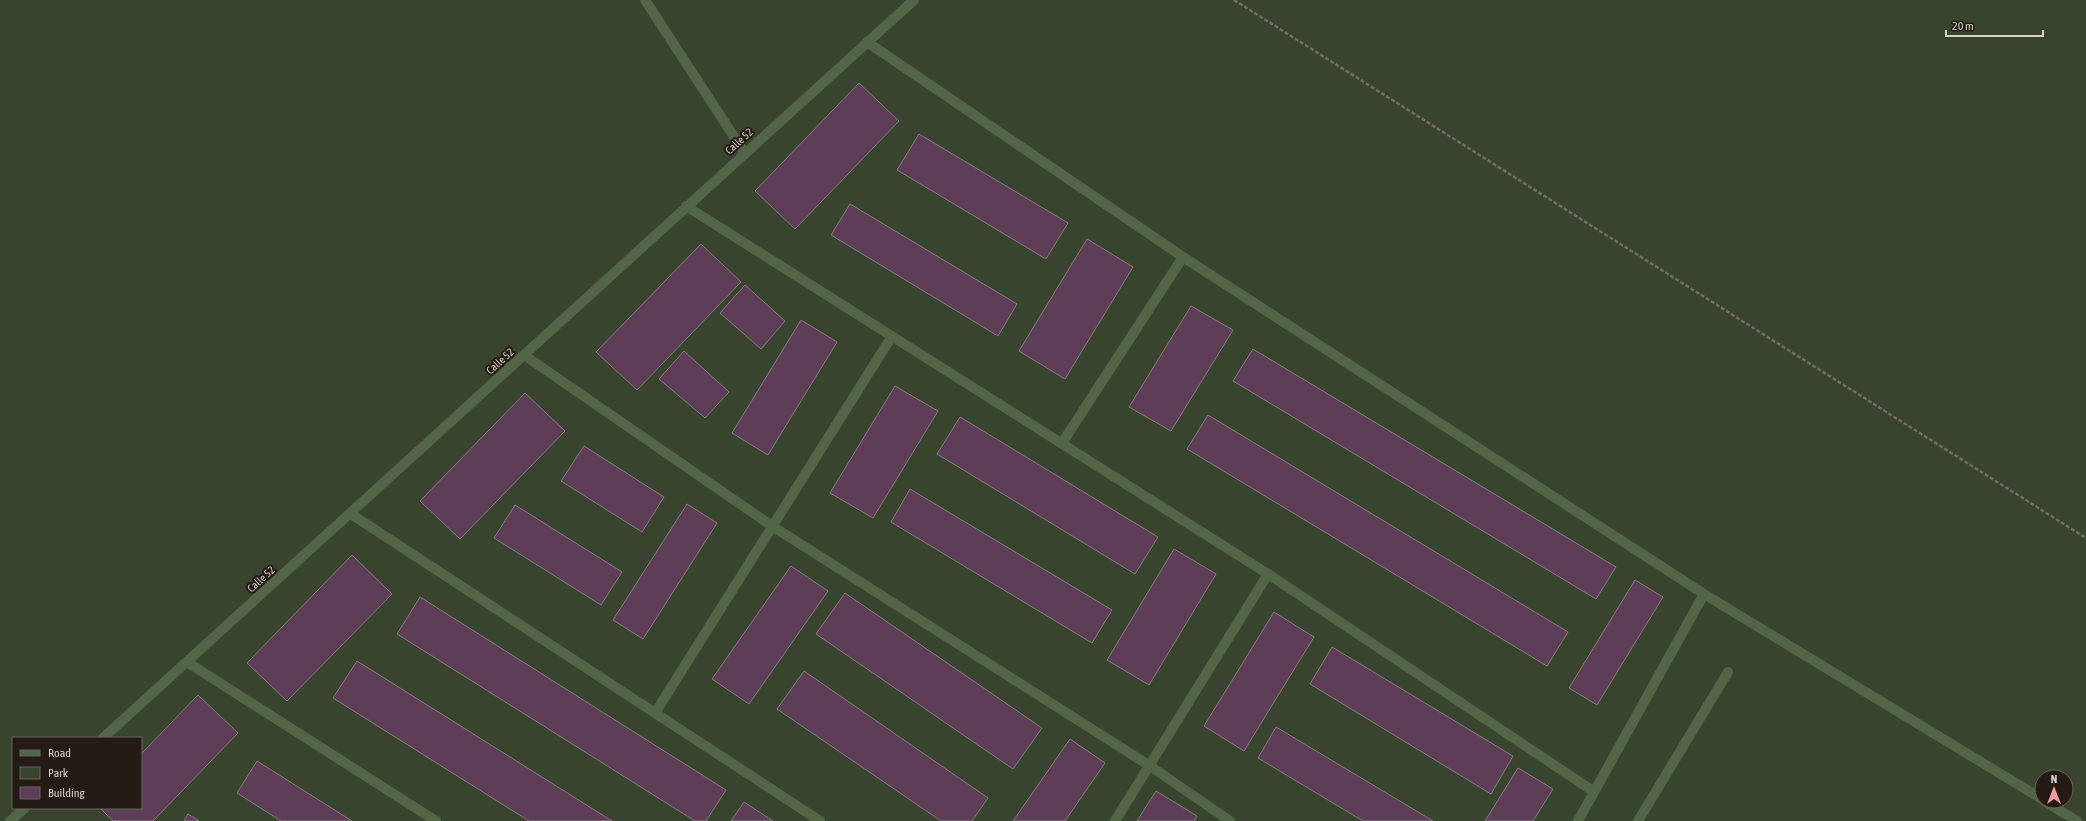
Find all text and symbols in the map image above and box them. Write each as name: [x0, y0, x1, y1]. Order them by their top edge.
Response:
scale bar: [1946, 12, 2043, 38]
text: 20 m: [1952, 19, 1974, 33]
street label: Calle 52: [723, 126, 755, 156]
street label: Calle 52: [484, 346, 516, 376]
street label: Calle 52: [245, 564, 277, 594]
legend: [12, 737, 142, 809]
text: Road: [48, 746, 71, 760]
text: Park: [48, 766, 69, 780]
north arrow: [2034, 769, 2074, 809]
text: N: [2051, 773, 2057, 785]
text: Building: [48, 786, 86, 800]

